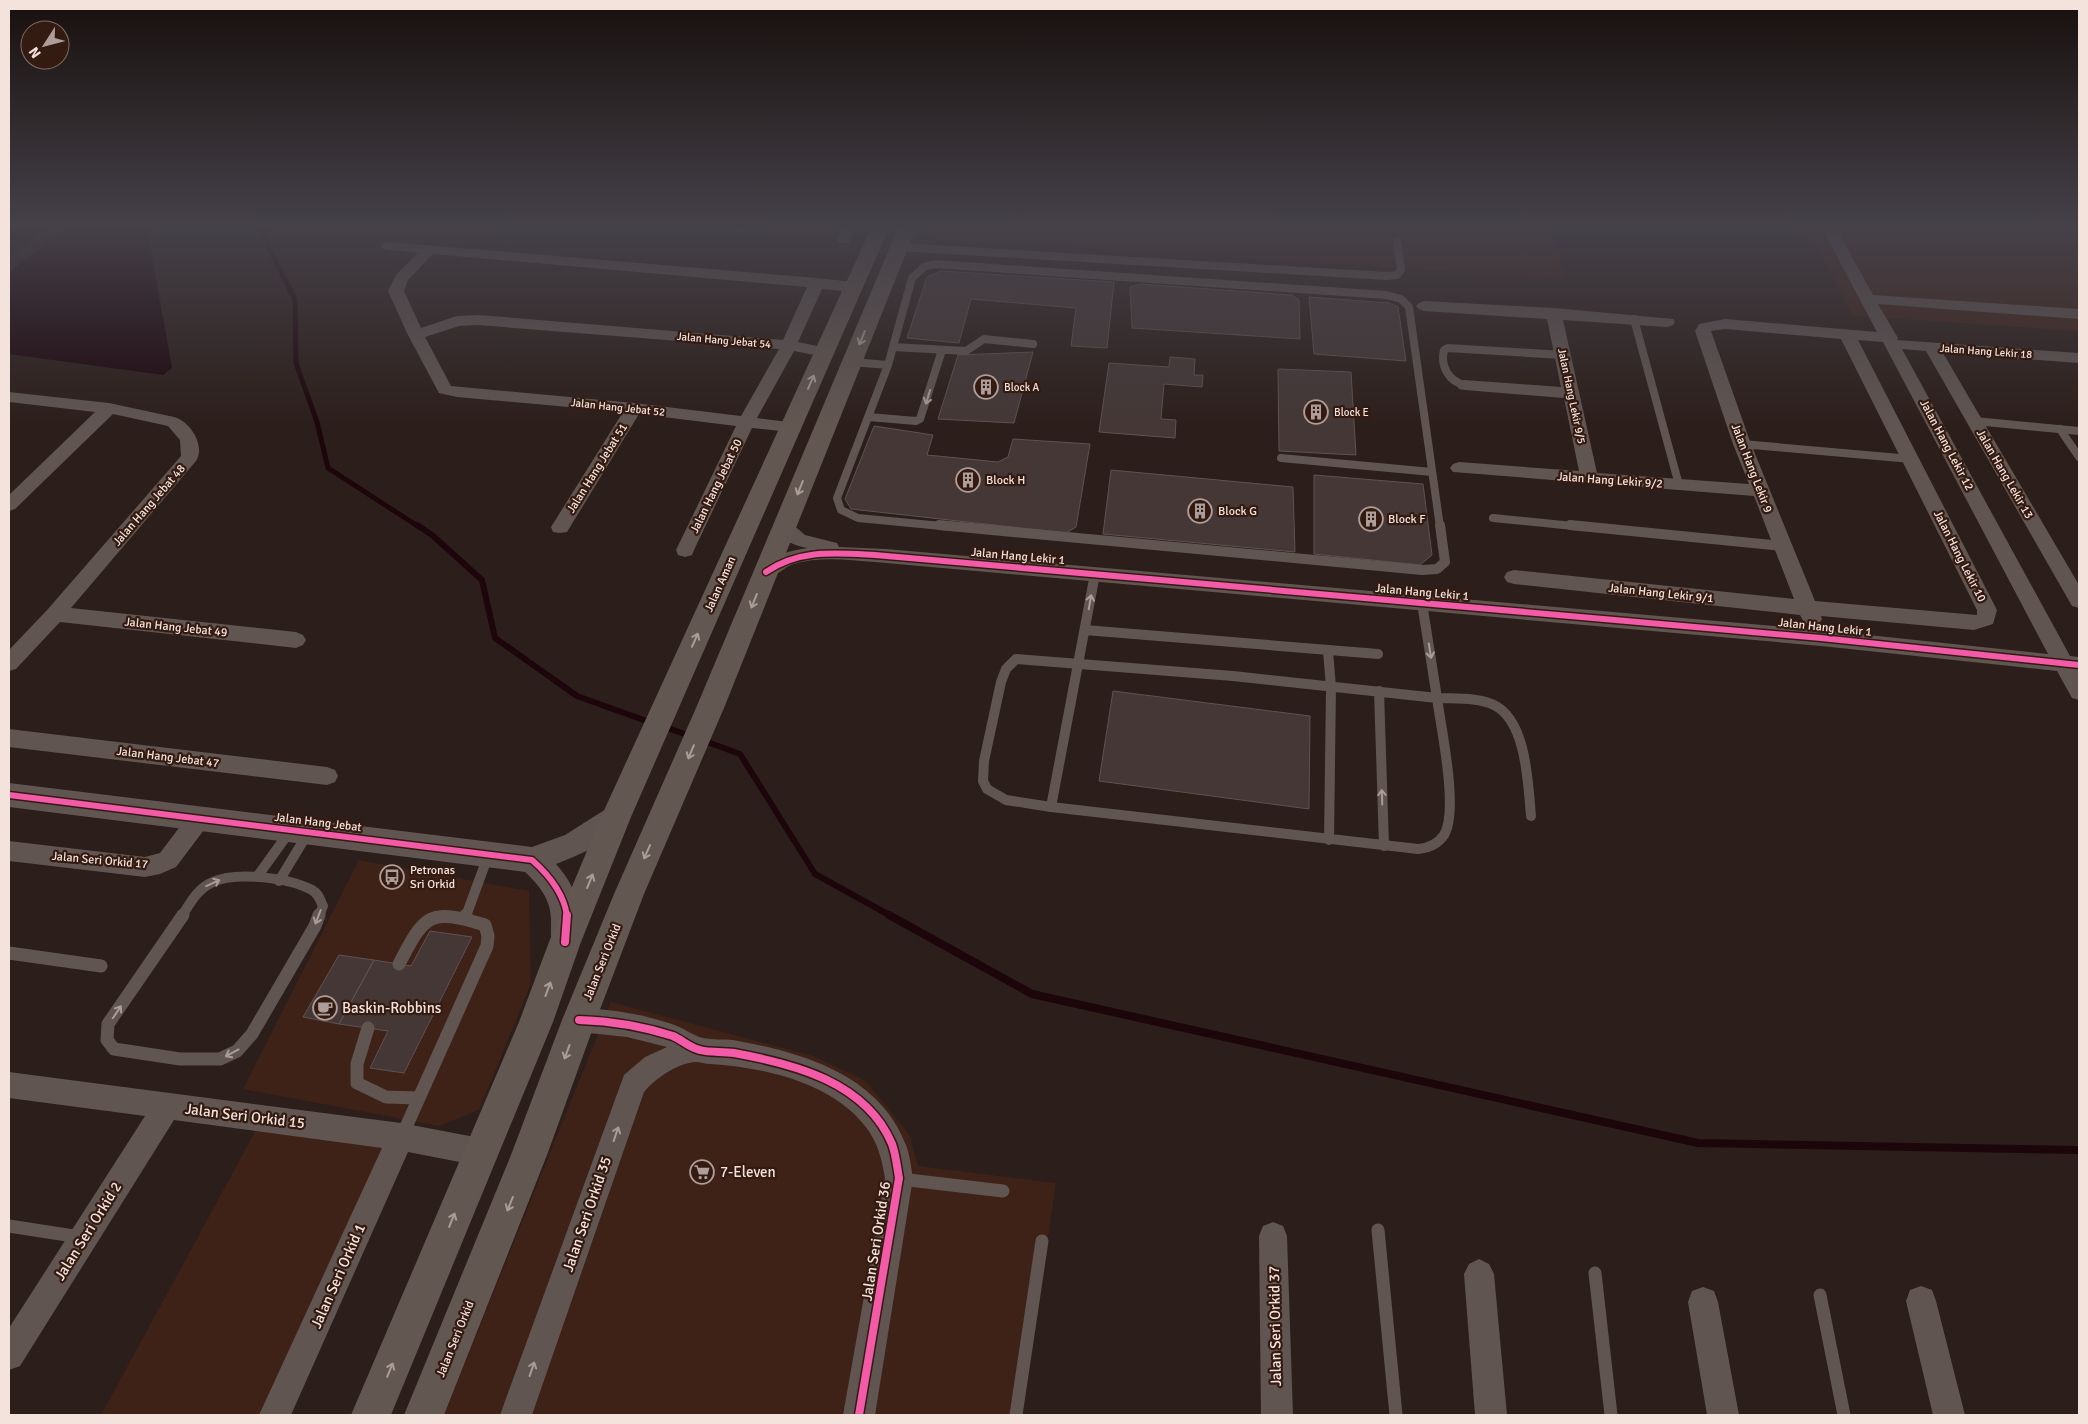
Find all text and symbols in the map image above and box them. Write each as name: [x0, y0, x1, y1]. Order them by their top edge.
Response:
north arrow: [20, 20, 70, 70]
text: N: [25, 43, 45, 61]
street label: Jalan Hang Jebat 54: [676, 330, 772, 351]
one-way arrow: [857, 330, 866, 345]
street label: Jalan Hang Lekir 18: [1939, 342, 2033, 361]
street label: Jalan Hang Lekir 9/5: [1555, 347, 1588, 445]
building icon: Block A: [973, 374, 999, 400]
one-way arrow: [807, 375, 817, 390]
place label: Block A: [1004, 381, 1040, 394]
one-way arrow: [922, 388, 932, 404]
street label: Jalan Hang Jebat 52: [570, 396, 666, 419]
street label: Jalan Hang Lekir 12: [1916, 397, 1977, 493]
building icon: Block E: [1303, 399, 1329, 425]
place label: Block E: [1334, 406, 1369, 419]
street label: Jalan Hang Jebat 51: [564, 421, 631, 516]
street label: Jalan Hang Lekir 9: [1728, 421, 1775, 515]
street label: Jalan Hang Lekir 13: [1973, 427, 2036, 522]
street label: Jalan Hang Jebat 50: [687, 437, 746, 536]
street label: Jalan Hang Jebat 48: [110, 461, 189, 549]
building icon: Block H: [955, 467, 981, 493]
street label: Jalan Hang Lekir 9/2: [1557, 469, 1663, 492]
place label: Block H: [986, 473, 1025, 488]
one-way arrow: [795, 480, 805, 495]
building icon: Block G: [1187, 498, 1213, 524]
place label: Block G: [1218, 504, 1257, 519]
building icon: Block F: [1358, 506, 1384, 532]
street label: Jalan Hang Lekir 10: [1930, 508, 1989, 605]
place label: Block F: [1388, 512, 1425, 527]
street label: Jalan Hang Lekir 1: [970, 545, 1066, 568]
street label: Jalan Aman: [702, 554, 739, 614]
street label: Jalan Hang Lekir 1: [1374, 581, 1470, 604]
street label: Jalan Hang Lekir 9/1: [1608, 581, 1714, 606]
one-way arrow: [748, 593, 758, 608]
one-way arrow: [1085, 595, 1095, 611]
street label: Jalan Hang Jebat 49: [124, 615, 228, 640]
street label: Jalan Hang Lekir 1: [1777, 615, 1873, 640]
one-way arrow: [691, 633, 700, 648]
one-way arrow: [1426, 643, 1436, 659]
street label: Jalan Hang Jebat 47: [116, 744, 220, 771]
one-way arrow: [685, 744, 695, 759]
one-way arrow: [1378, 789, 1387, 805]
street label: Jalan Hang Jebat: [274, 810, 362, 835]
one-way arrow: [642, 844, 652, 859]
street label: Jalan Seri Orkid 17: [51, 849, 149, 872]
place label: Petronas Sri Orkid: [410, 863, 455, 892]
bus stop icon: Petronas Sri Orkid: [379, 864, 405, 890]
one-way arrow: [586, 874, 596, 889]
one-way arrow: [205, 878, 220, 887]
one-way arrow: [313, 909, 322, 925]
street label: Jalan Seri Orkid: [580, 922, 625, 1003]
one-way arrow: [544, 982, 553, 997]
cafe icon: Baskin-Robbins: [312, 995, 338, 1021]
place label: Baskin-Robbins: [342, 999, 442, 1017]
one-way arrow: [112, 1005, 122, 1019]
one-way arrow: [562, 1044, 571, 1059]
one-way arrow: [224, 1048, 239, 1058]
street label: Jalan Seri Orkid 15: [184, 1100, 306, 1132]
one-way arrow: [611, 1126, 621, 1142]
street label: Jalan Seri Orkid 35: [559, 1154, 615, 1274]
supermarket icon: 7-Eleven: [689, 1159, 715, 1185]
place label: 7-Eleven: [720, 1163, 776, 1181]
street label: Jalan Seri Orkid 2: [51, 1178, 125, 1284]
street label: Jalan Seri Orkid 36: [858, 1180, 894, 1302]
one-way arrow: [504, 1196, 514, 1211]
one-way arrow: [448, 1213, 457, 1228]
street label: Jalan Seri Orkid 1: [307, 1221, 369, 1331]
street label: Jalan Seri Orkid 37: [1265, 1265, 1285, 1387]
street label: Jalan Seri Orkid: [433, 1299, 478, 1380]
one-way arrow: [528, 1362, 537, 1378]
one-way arrow: [386, 1363, 395, 1378]

